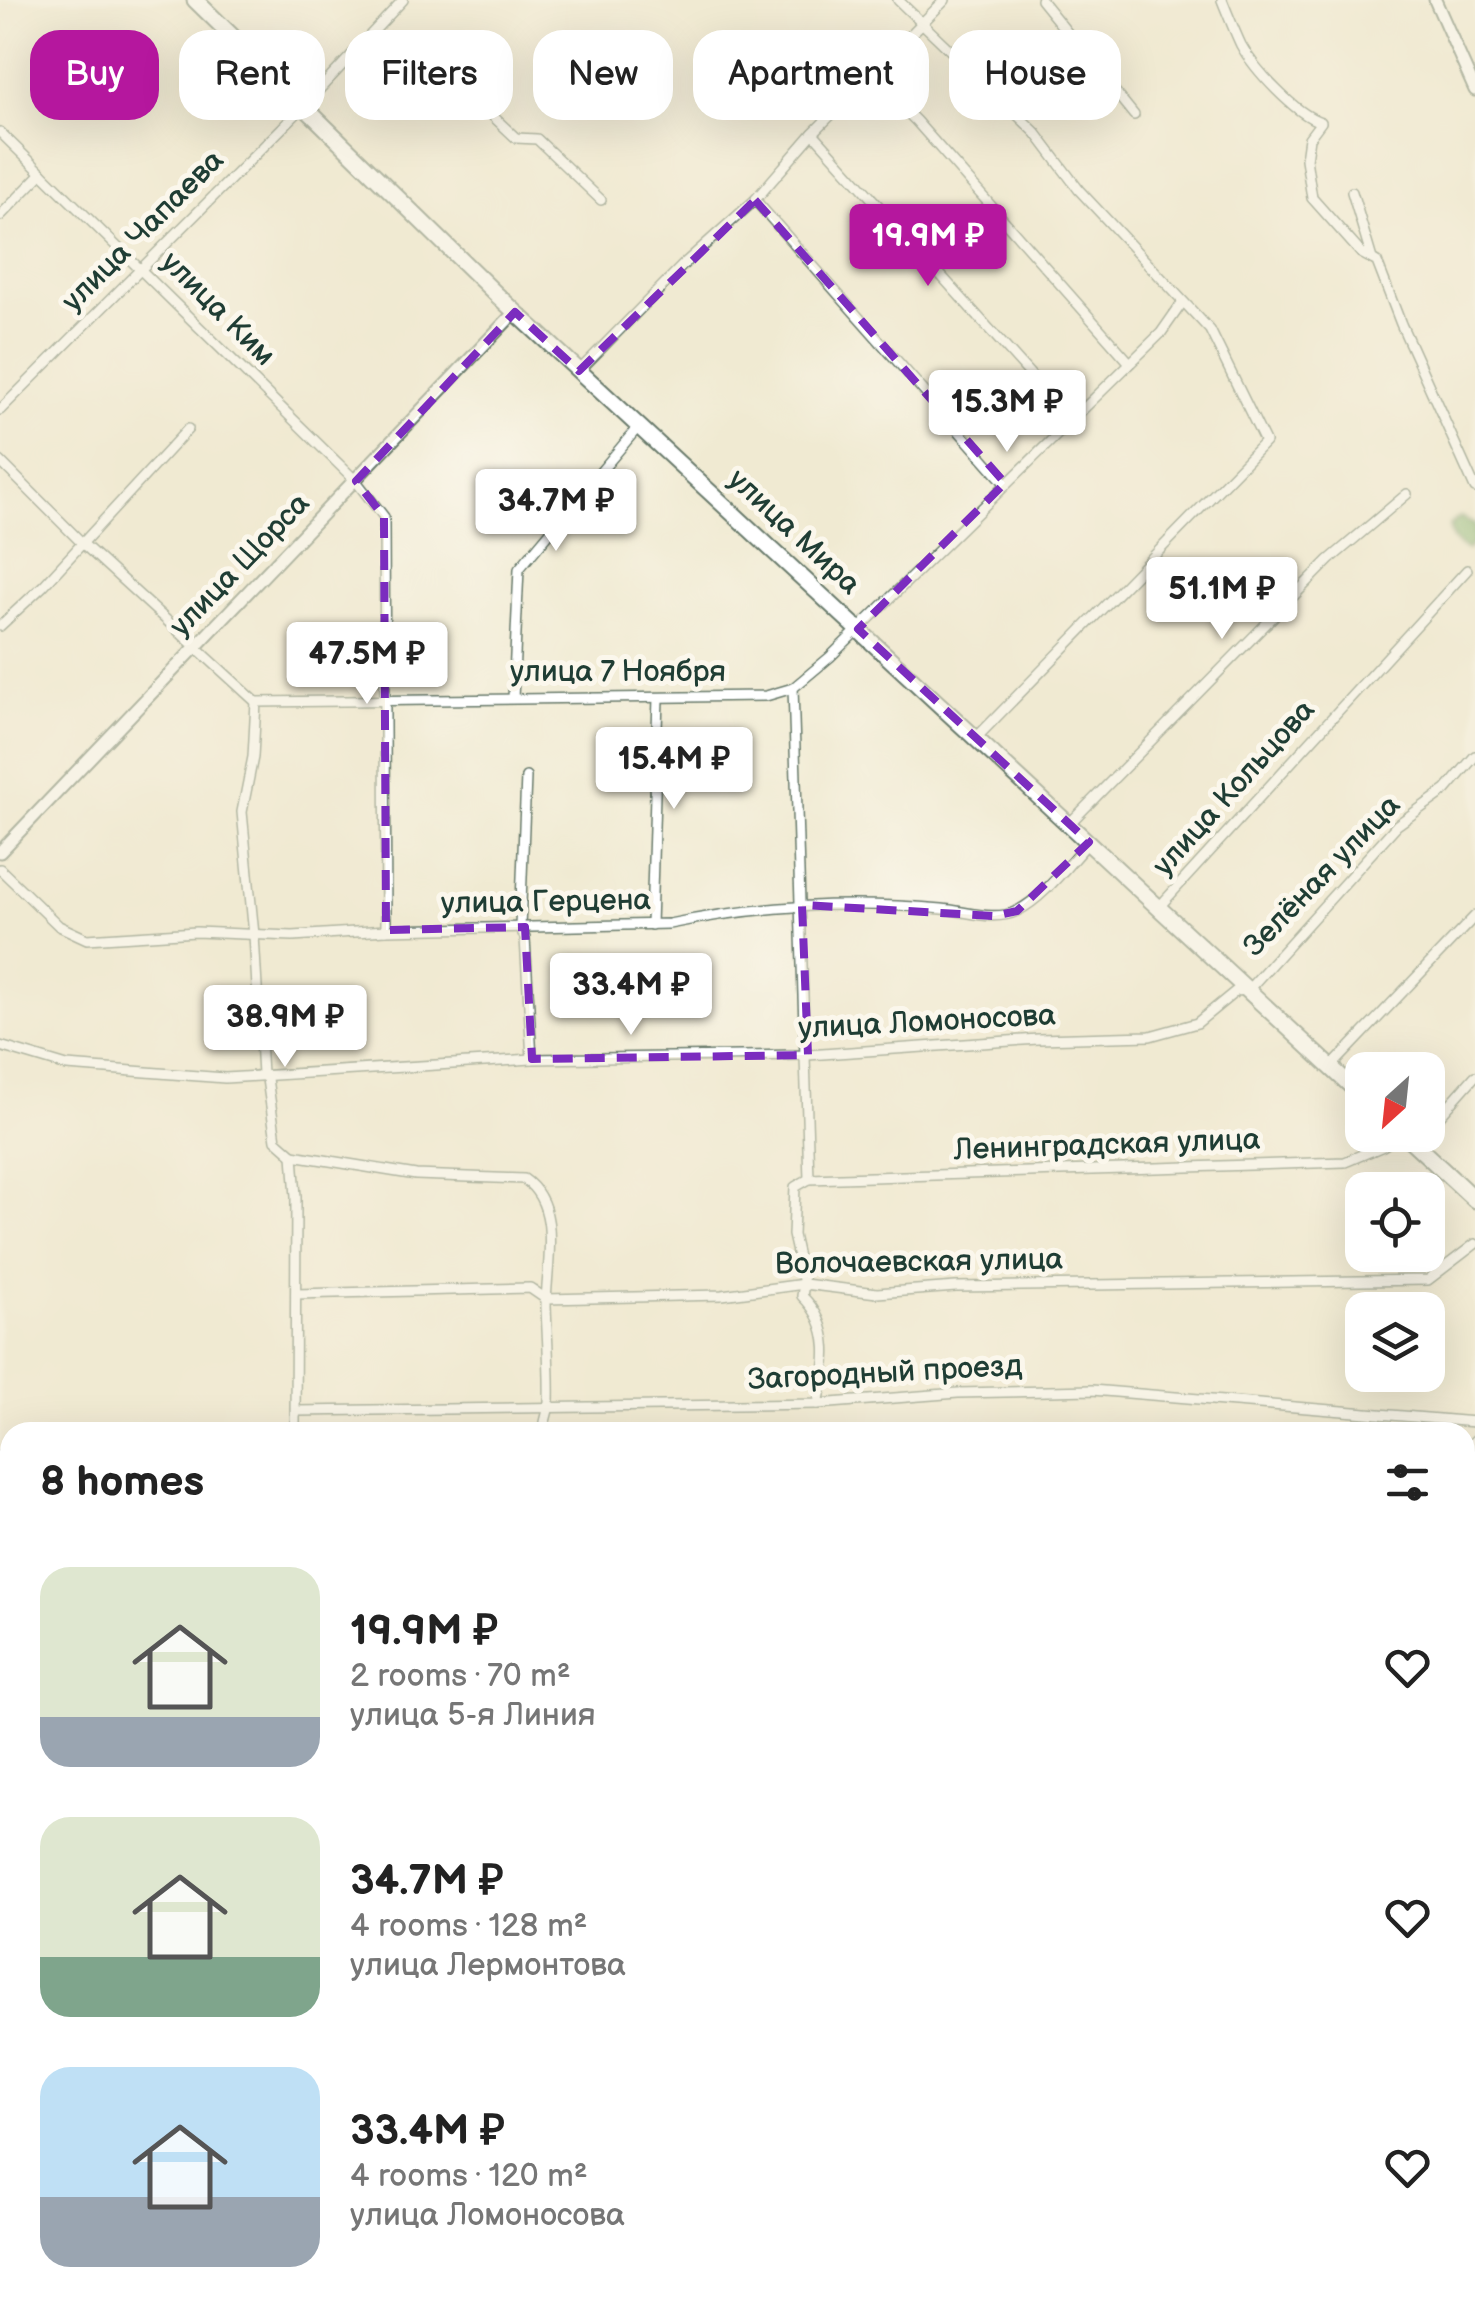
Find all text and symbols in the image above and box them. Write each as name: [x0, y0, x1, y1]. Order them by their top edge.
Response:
chip: Buy: [30, 30, 159, 120]
chip: Rent: [179, 30, 325, 120]
chip: Filters: [345, 30, 513, 120]
chip: New: [533, 30, 673, 120]
chip: Apartment: [693, 30, 929, 120]
chip: House: [949, 30, 1121, 120]
street label: улица Чапаева: [55, 142, 232, 319]
pin: 19.9M ₽: [836, 204, 1020, 289]
text: 19.9M ₽: [872, 217, 984, 256]
street label: улица Ким: [153, 244, 283, 374]
pin: 15.3M ₽: [915, 370, 1099, 455]
text: 15.3M ₽: [951, 383, 1063, 422]
street label: улица Мира: [720, 462, 868, 602]
pin: 34.7M ₽: [464, 469, 648, 554]
text: 34.7M ₽: [497, 482, 615, 521]
street label: улица Щорса: [163, 486, 318, 644]
pin: 51.1M ₽: [1130, 557, 1314, 642]
text: 51.1M ₽: [1168, 570, 1276, 609]
pin: 47.5M ₽: [275, 622, 459, 707]
text: 47.5M ₽: [309, 635, 425, 674]
street label: улица 7 Ноября: [510, 654, 726, 690]
street label: улица Кольцова: [1146, 692, 1323, 883]
pin: 15.4M ₽: [582, 727, 766, 812]
text: 15.4M ₽: [618, 740, 730, 779]
street label: Зелёная улица: [1236, 788, 1408, 964]
street label: улица Герцена: [441, 882, 652, 922]
pin: 33.4M ₽: [539, 953, 723, 1038]
text: 33.4M ₽: [572, 966, 690, 1005]
pin: 38.9M ₽: [193, 985, 377, 1070]
street label: улица Ломоносова: [797, 997, 1057, 1047]
text: 38.9M ₽: [226, 998, 344, 1037]
north arrow: [1345, 1052, 1445, 1152]
map controls: [1345, 1052, 1445, 1392]
street label: Ленинградская улица: [952, 1122, 1261, 1168]
button: locate: [1345, 1172, 1445, 1272]
street label: Волочаевская улица: [774, 1241, 1064, 1283]
button: layers: [1345, 1292, 1445, 1392]
street label: Загородный проезд: [747, 1348, 1023, 1398]
icon: filters: [1380, 1455, 1435, 1510]
text: 8 homes: [40, 1457, 204, 1508]
text: 19.9M ₽: [350, 1606, 498, 1657]
icon: home: [120, 1607, 240, 1727]
icon: heart: [1380, 1640, 1435, 1695]
text: 2 rooms · 70 m²: [350, 1657, 571, 1696]
text: улица 5-я Линия: [350, 1696, 596, 1735]
text: 34.7M ₽: [350, 1856, 504, 1907]
icon: home: [120, 1857, 240, 1977]
icon: heart: [1380, 1890, 1435, 1945]
text: 4 rooms · 128 m²: [350, 1907, 587, 1946]
text: улица Лермонтова: [350, 1946, 626, 1985]
text: 33.4M ₽: [350, 2106, 505, 2157]
icon: home: [120, 2107, 240, 2227]
icon: heart: [1380, 2140, 1435, 2195]
text: 4 rooms · 120 m²: [350, 2157, 588, 2196]
text: улица Ломоносова: [350, 2196, 625, 2235]

